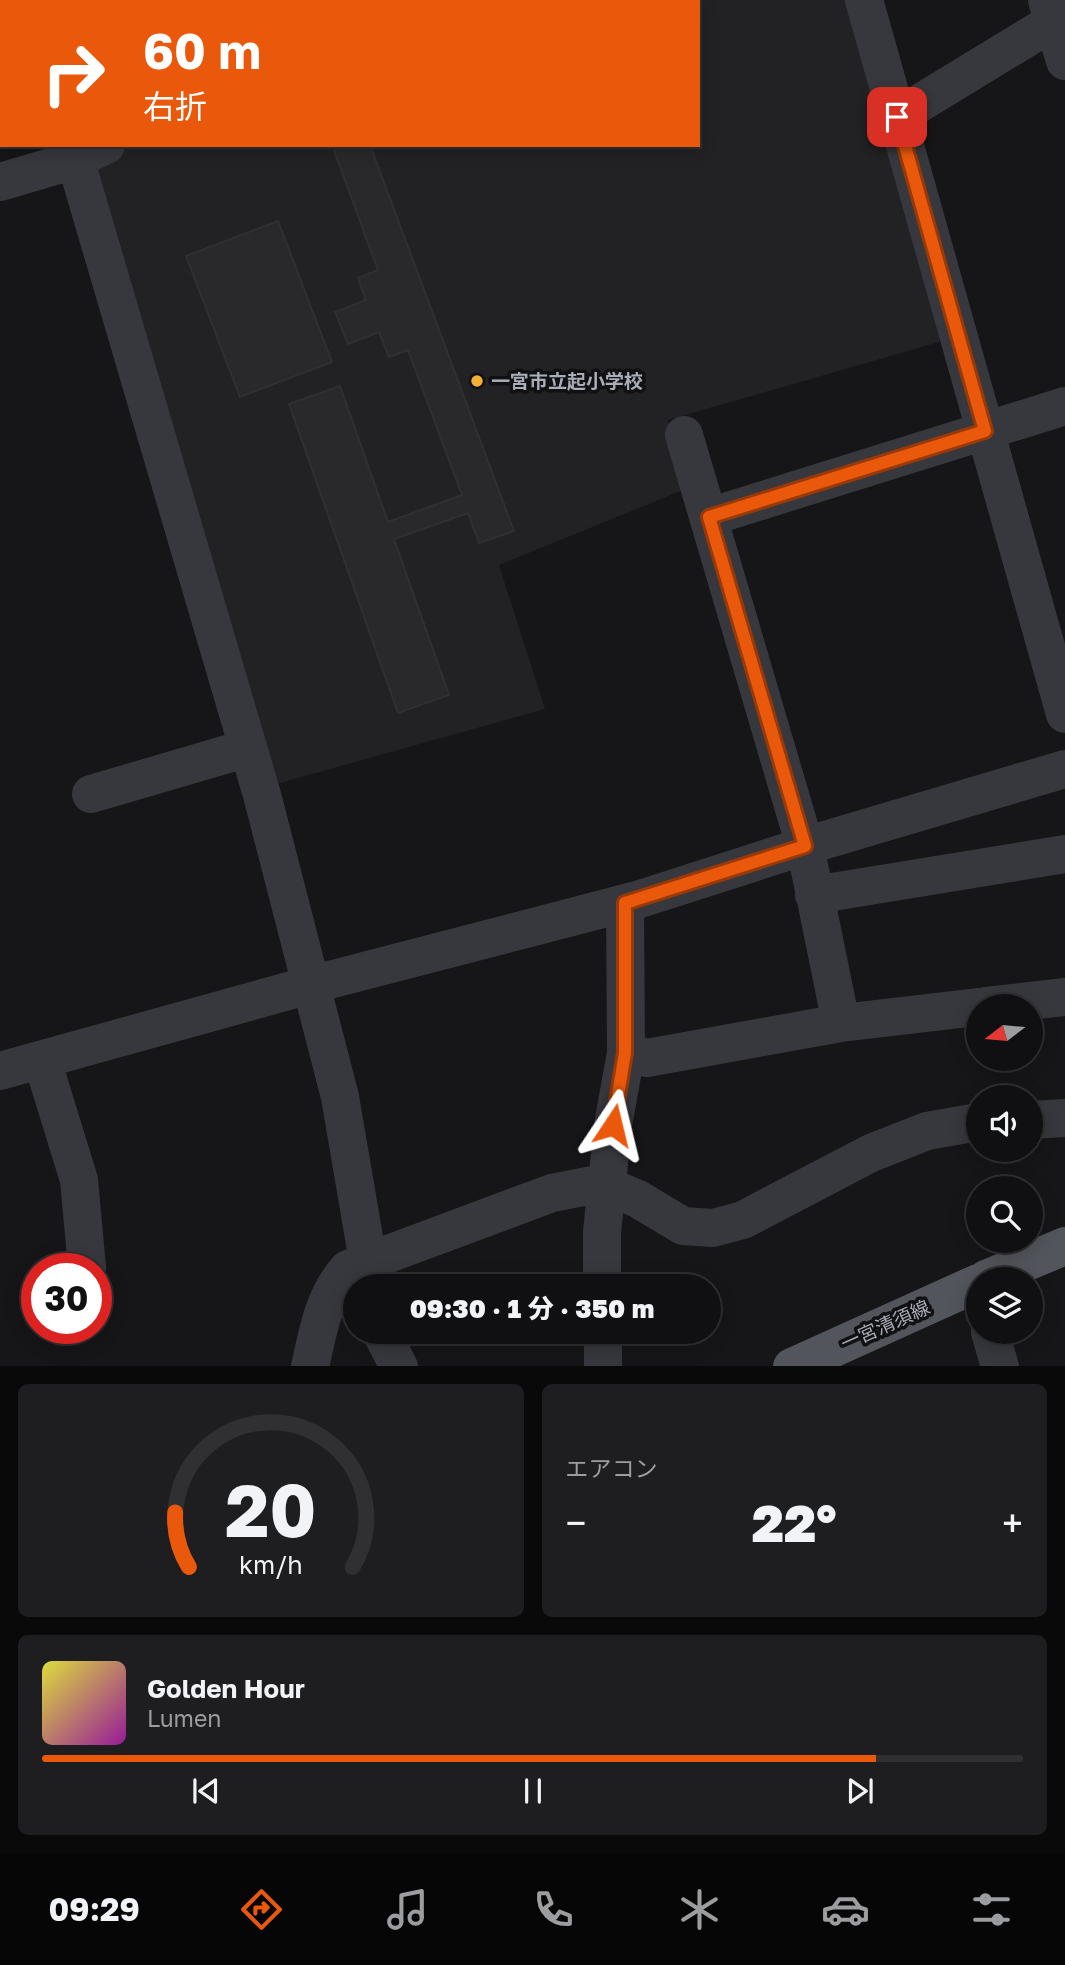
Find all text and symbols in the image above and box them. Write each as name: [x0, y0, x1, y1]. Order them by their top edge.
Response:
text: 60 m: [143, 21, 261, 80]
icon: right: [28, 28, 119, 119]
text: 右折: [143, 87, 207, 125]
pin: [867, 87, 927, 147]
icon: arrive: [878, 98, 916, 136]
place label: 一宮市立起小学校: [491, 369, 643, 392]
marker: 一宮市立起小学校: [469, 373, 485, 389]
north arrow: [966, 994, 1043, 1071]
map controls: [966, 994, 1043, 1344]
button: sound: [966, 1085, 1043, 1162]
position arrow: [576, 1088, 650, 1162]
button: search: [966, 1176, 1043, 1253]
speed limit sign: 30: [21, 1253, 112, 1344]
button: layers: [966, 1267, 1043, 1344]
text: 09:30 · 1 分 · 350 m: [410, 1293, 654, 1324]
street label: 一宮清須線: [837, 1295, 933, 1354]
text: エアコン: [566, 1454, 658, 1482]
text: 20: [225, 1466, 317, 1553]
text: 22°: [752, 1491, 837, 1553]
text: −: [566, 1500, 586, 1545]
text: +: [1002, 1500, 1023, 1545]
text: km/h: [239, 1548, 303, 1579]
text: Golden Hour: [147, 1673, 305, 1704]
text: Lumen: [147, 1704, 221, 1732]
icon: previous: [187, 1772, 225, 1810]
icon: pause: [514, 1772, 552, 1810]
icon: next: [841, 1772, 879, 1810]
icon: directions: [237, 1885, 286, 1934]
icon: music: [383, 1885, 432, 1934]
icon: phone: [529, 1885, 578, 1934]
icon: climate: [675, 1885, 724, 1934]
icon: car: [821, 1885, 870, 1934]
icon: filters: [967, 1885, 1016, 1934]
text: 09:29: [49, 1890, 140, 1928]

